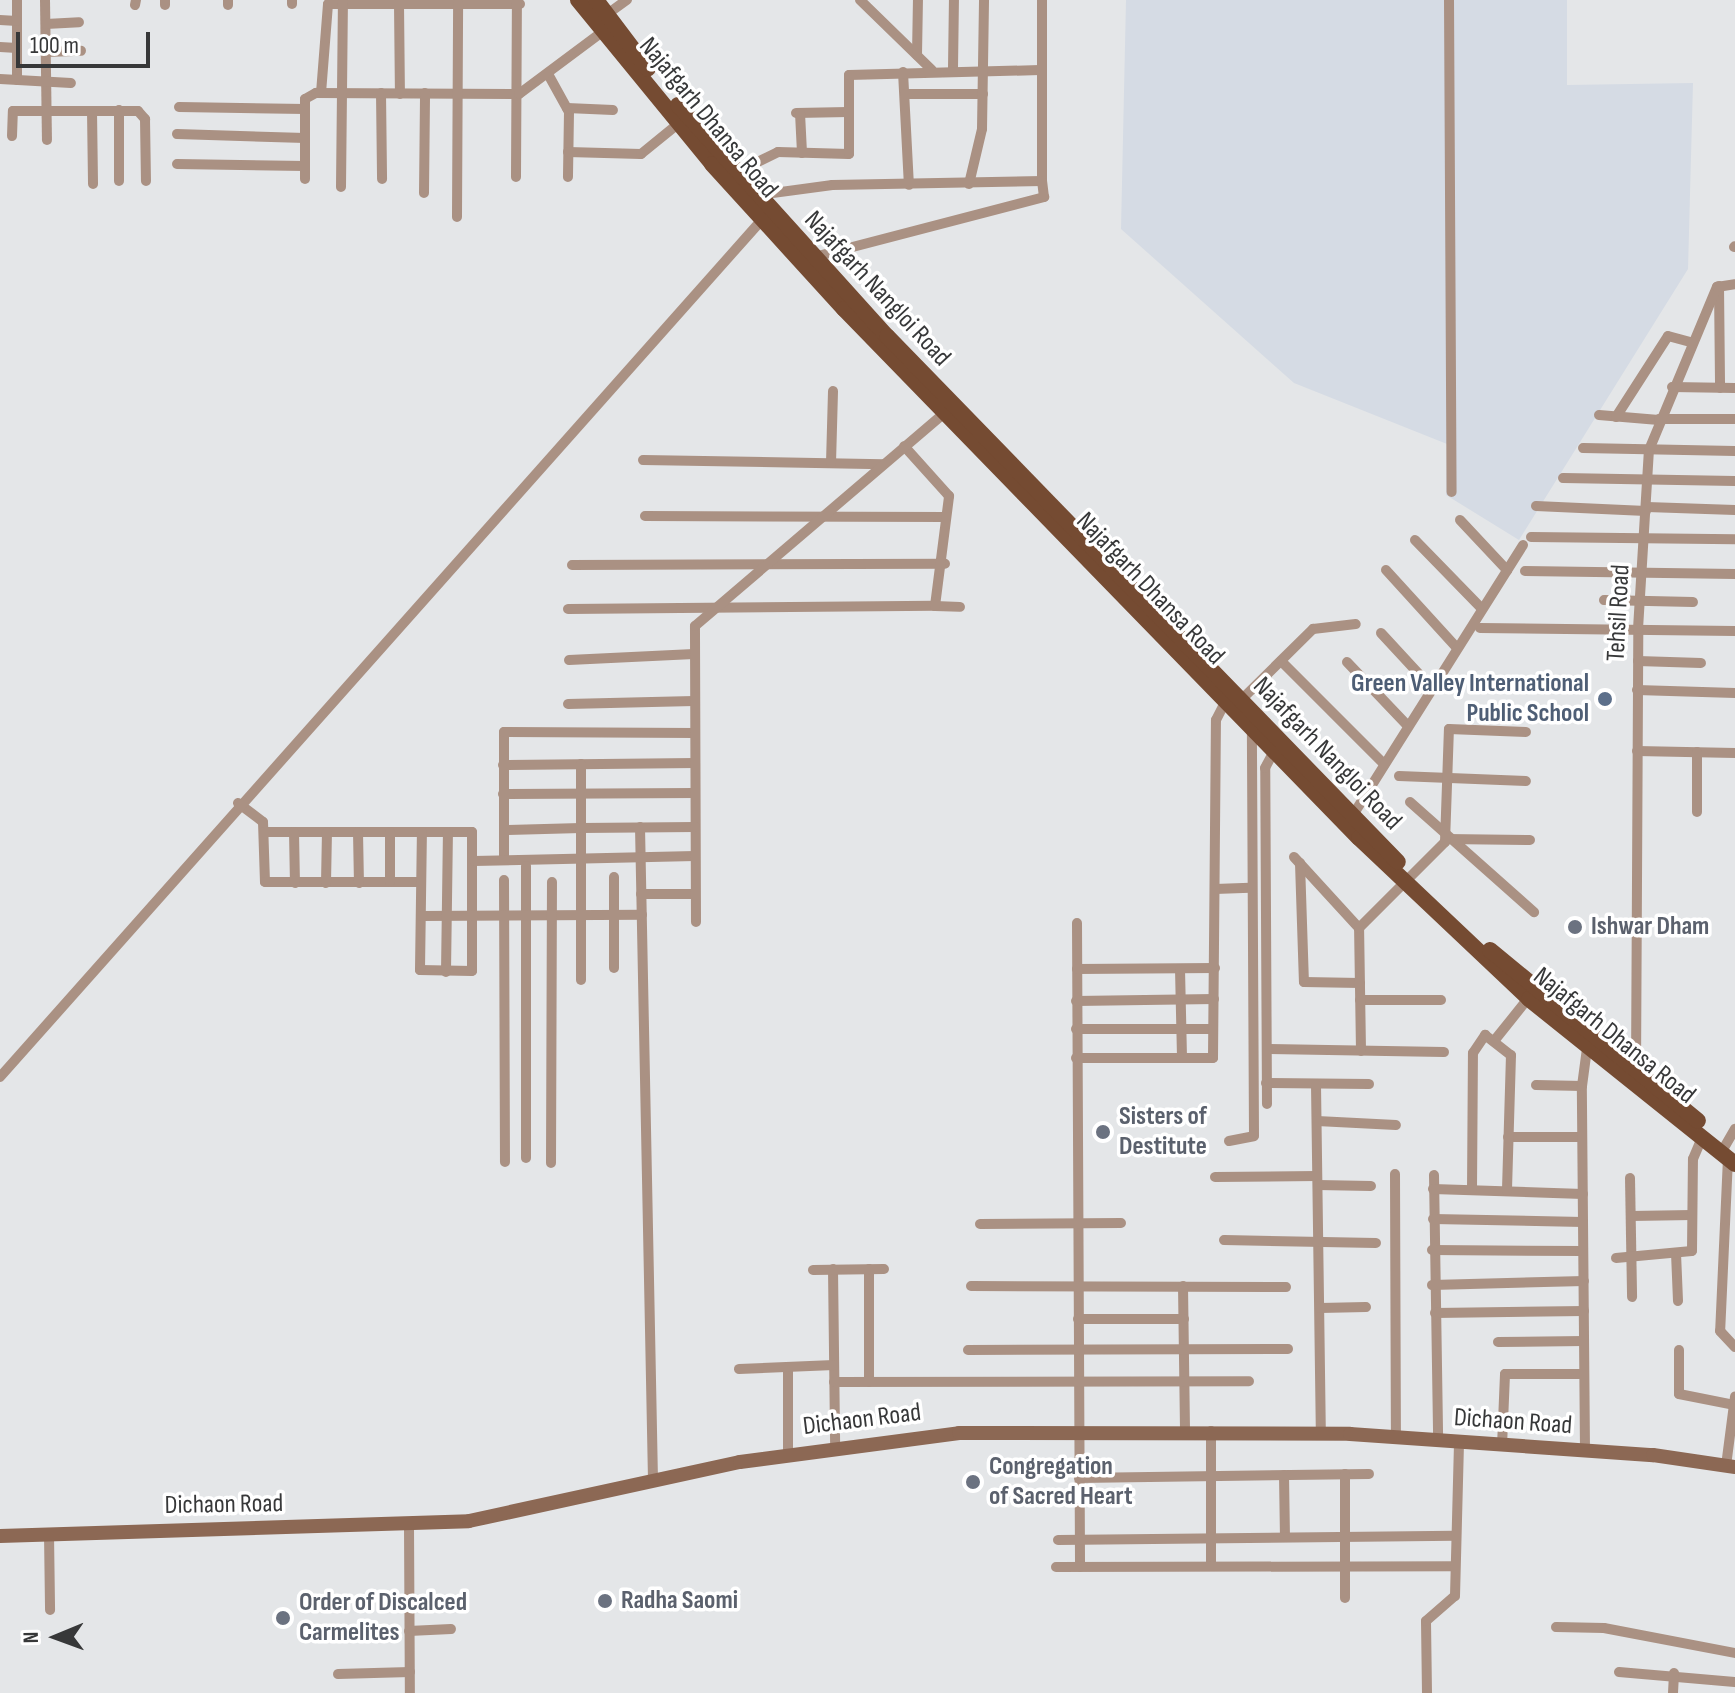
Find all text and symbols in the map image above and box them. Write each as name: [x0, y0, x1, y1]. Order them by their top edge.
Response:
scale bar: [20, 16, 154, 66]
text: 100 m: [30, 31, 79, 60]
street label: Najafgarh Dhansa Road: [632, 32, 784, 204]
street label: Najafgarh Nangloi Road: [797, 205, 957, 373]
street label: Najafgarh Dhansa Road: [1069, 506, 1231, 672]
street label: Tehsil Road: [1601, 564, 1637, 662]
place label: Green Valley International Public School: [1351, 668, 1589, 730]
street label: Najafgarh Nangloi Road: [1246, 671, 1408, 837]
marker: Green Valley International Public School: [1596, 690, 1614, 708]
place label: Ishwar Dham: [1591, 911, 1709, 943]
marker: Ishwar Dham: [1566, 918, 1584, 936]
street label: Najafgarh Dhansa Road: [1527, 961, 1701, 1111]
place label: Sisters of Destitute: [1119, 1101, 1207, 1162]
marker: Sisters of Destitute: [1094, 1123, 1112, 1141]
street label: Dichaon Road: [801, 1397, 923, 1443]
street label: Dichaon Road: [1453, 1402, 1573, 1442]
place label: Congregation of Sacred Heart: [989, 1451, 1133, 1512]
marker: Congregation of Sacred Heart: [964, 1473, 982, 1491]
street label: Dichaon Road: [164, 1488, 284, 1522]
place label: Radha Saomi: [621, 1585, 738, 1617]
place label: Order of Discalced Carmelites: [299, 1587, 467, 1648]
marker: Radha Saomi: [596, 1592, 614, 1610]
north arrow: [16, 1597, 96, 1677]
marker: Order of Discalced Carmelites: [274, 1609, 292, 1627]
text: N: [18, 1631, 45, 1644]

